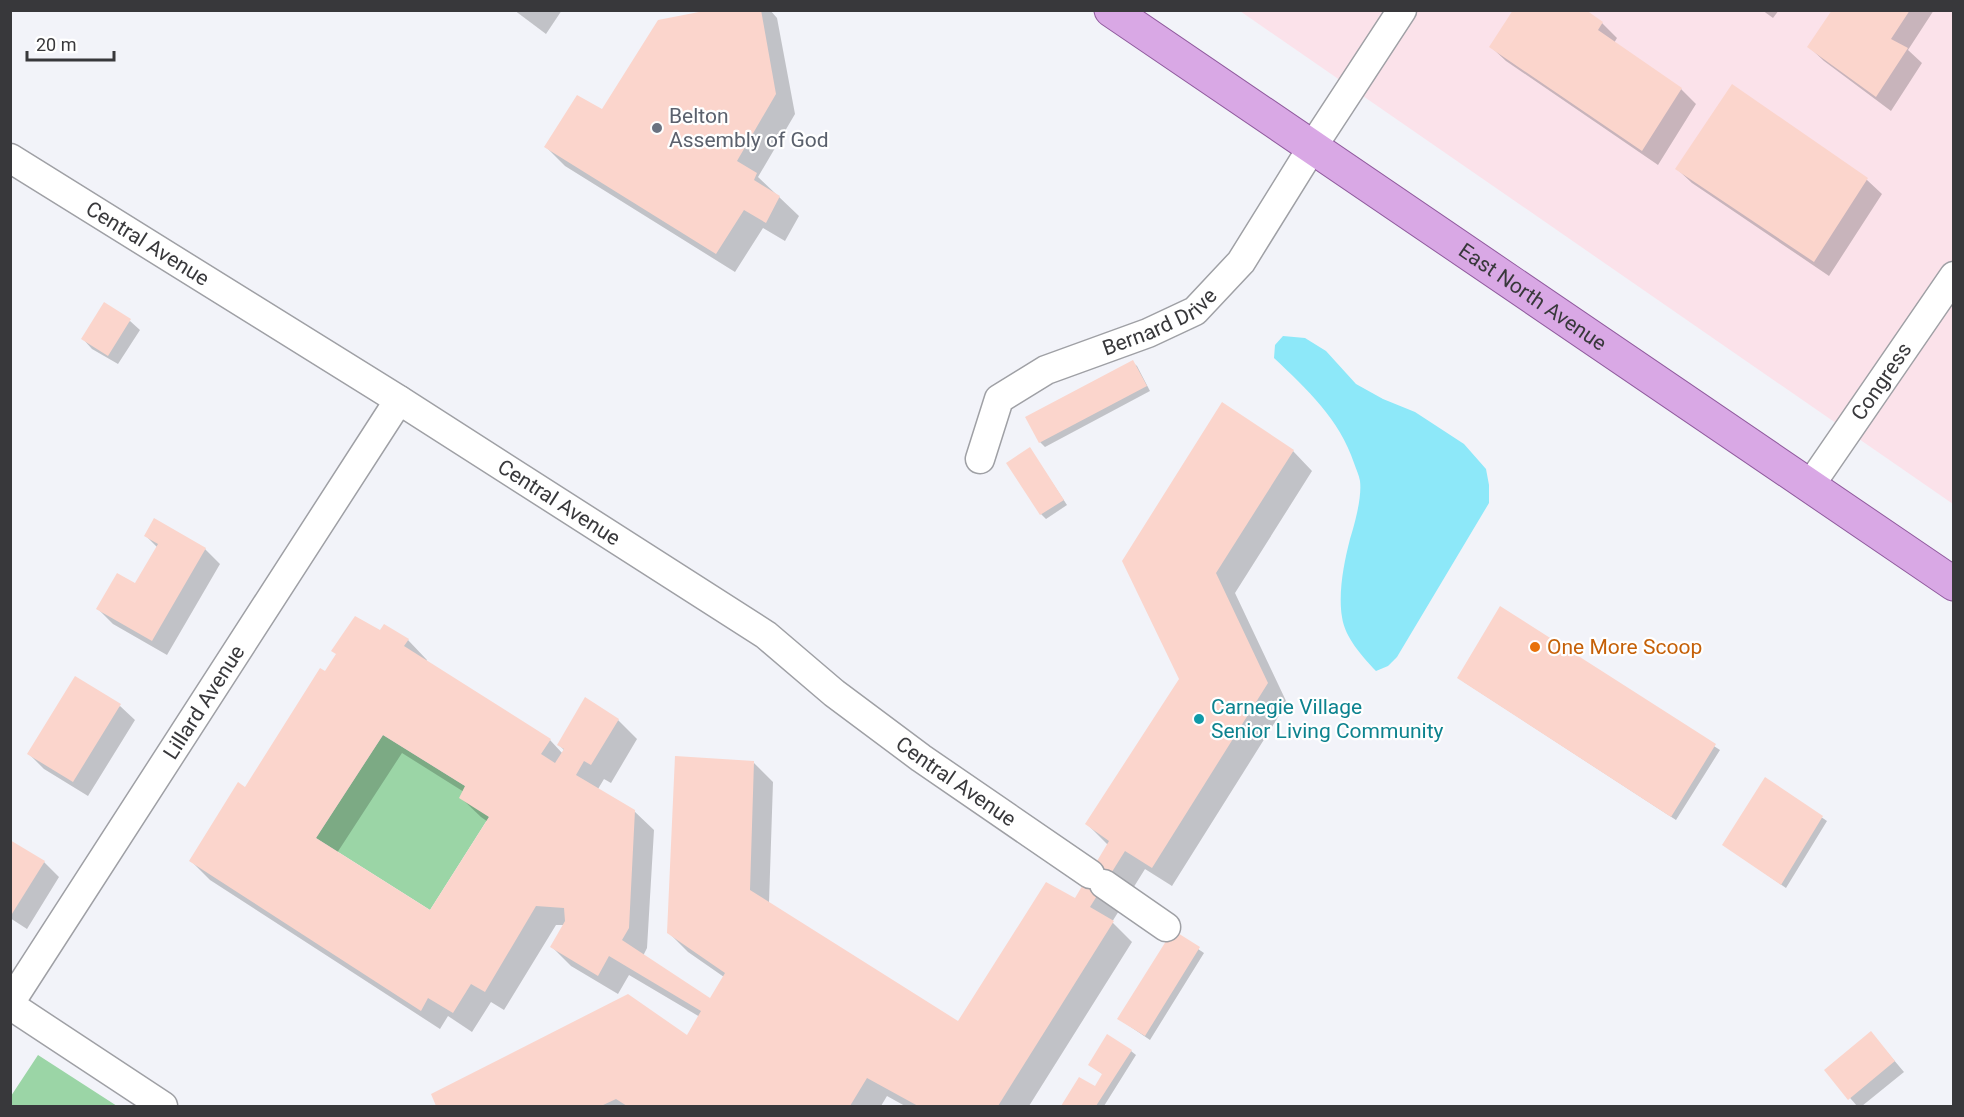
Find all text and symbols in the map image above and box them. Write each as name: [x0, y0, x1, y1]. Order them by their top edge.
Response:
scale bar: [27, 24, 114, 62]
text: 20 m: [36, 34, 76, 55]
place label: Belton Assembly of God: [669, 104, 829, 152]
marker: Belton Assembly of God: [650, 121, 664, 135]
street label: Central Avenue: [82, 196, 214, 291]
street label: East North Avenue: [1454, 238, 1611, 356]
street label: Bernard Drive: [1099, 284, 1222, 360]
street label: Congress: [1846, 338, 1917, 425]
street label: Central Avenue: [493, 454, 625, 550]
place label: One More Scoop: [1547, 635, 1702, 659]
marker: One More Scoop: [1528, 640, 1542, 654]
street label: Lillard Avenue: [159, 641, 250, 764]
place label: Carnegie Village Senior Living Community: [1211, 695, 1444, 743]
marker: Carnegie Village Senior Living Community: [1192, 712, 1206, 726]
street label: Central Avenue: [891, 732, 1020, 831]

